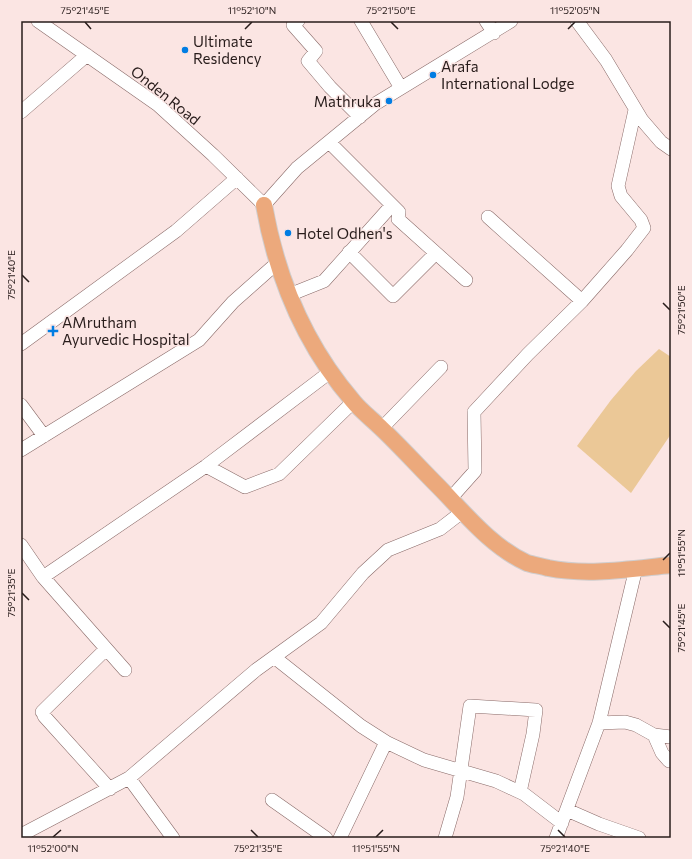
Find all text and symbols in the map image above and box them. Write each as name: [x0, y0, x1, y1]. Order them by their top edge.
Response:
text: 75°21'45"E: [61, 4, 110, 16]
text: 11°52'10"N: [228, 4, 276, 16]
text: 75°21'50"E: [366, 4, 416, 16]
text: 11°52'05"N: [550, 4, 600, 16]
place label: Ultimate Residency: [193, 32, 262, 67]
marker: Ultimate Residency: [180, 45, 190, 55]
place label: Arafa International Lodge: [441, 57, 574, 92]
street label: Onden Road: [128, 62, 204, 128]
marker: Arafa International Lodge: [428, 70, 438, 80]
place label: Mathruka: [314, 92, 381, 110]
marker: Mathruka: [384, 96, 394, 106]
place label: Hotel Odhen's: [296, 224, 393, 242]
marker: Hotel Odhen's: [283, 228, 293, 238]
text: 75°21'40"E: [5, 250, 17, 300]
text: 75°21'50"E: [675, 285, 687, 335]
place label: AMrutham Ayurvedic Hospital: [62, 313, 189, 348]
marker: AMrutham Ayurvedic Hospital: [47, 325, 59, 337]
text: 11°51'55"N: [675, 529, 687, 577]
text: 75°21'35"E: [5, 569, 17, 617]
text: 75°21'45"E: [675, 603, 687, 652]
text: 11°52'00"N: [28, 842, 78, 854]
text: 75°21'35"E: [234, 842, 282, 854]
text: 11°51'55"N: [352, 842, 400, 854]
text: 75°21'40"E: [540, 842, 590, 854]

